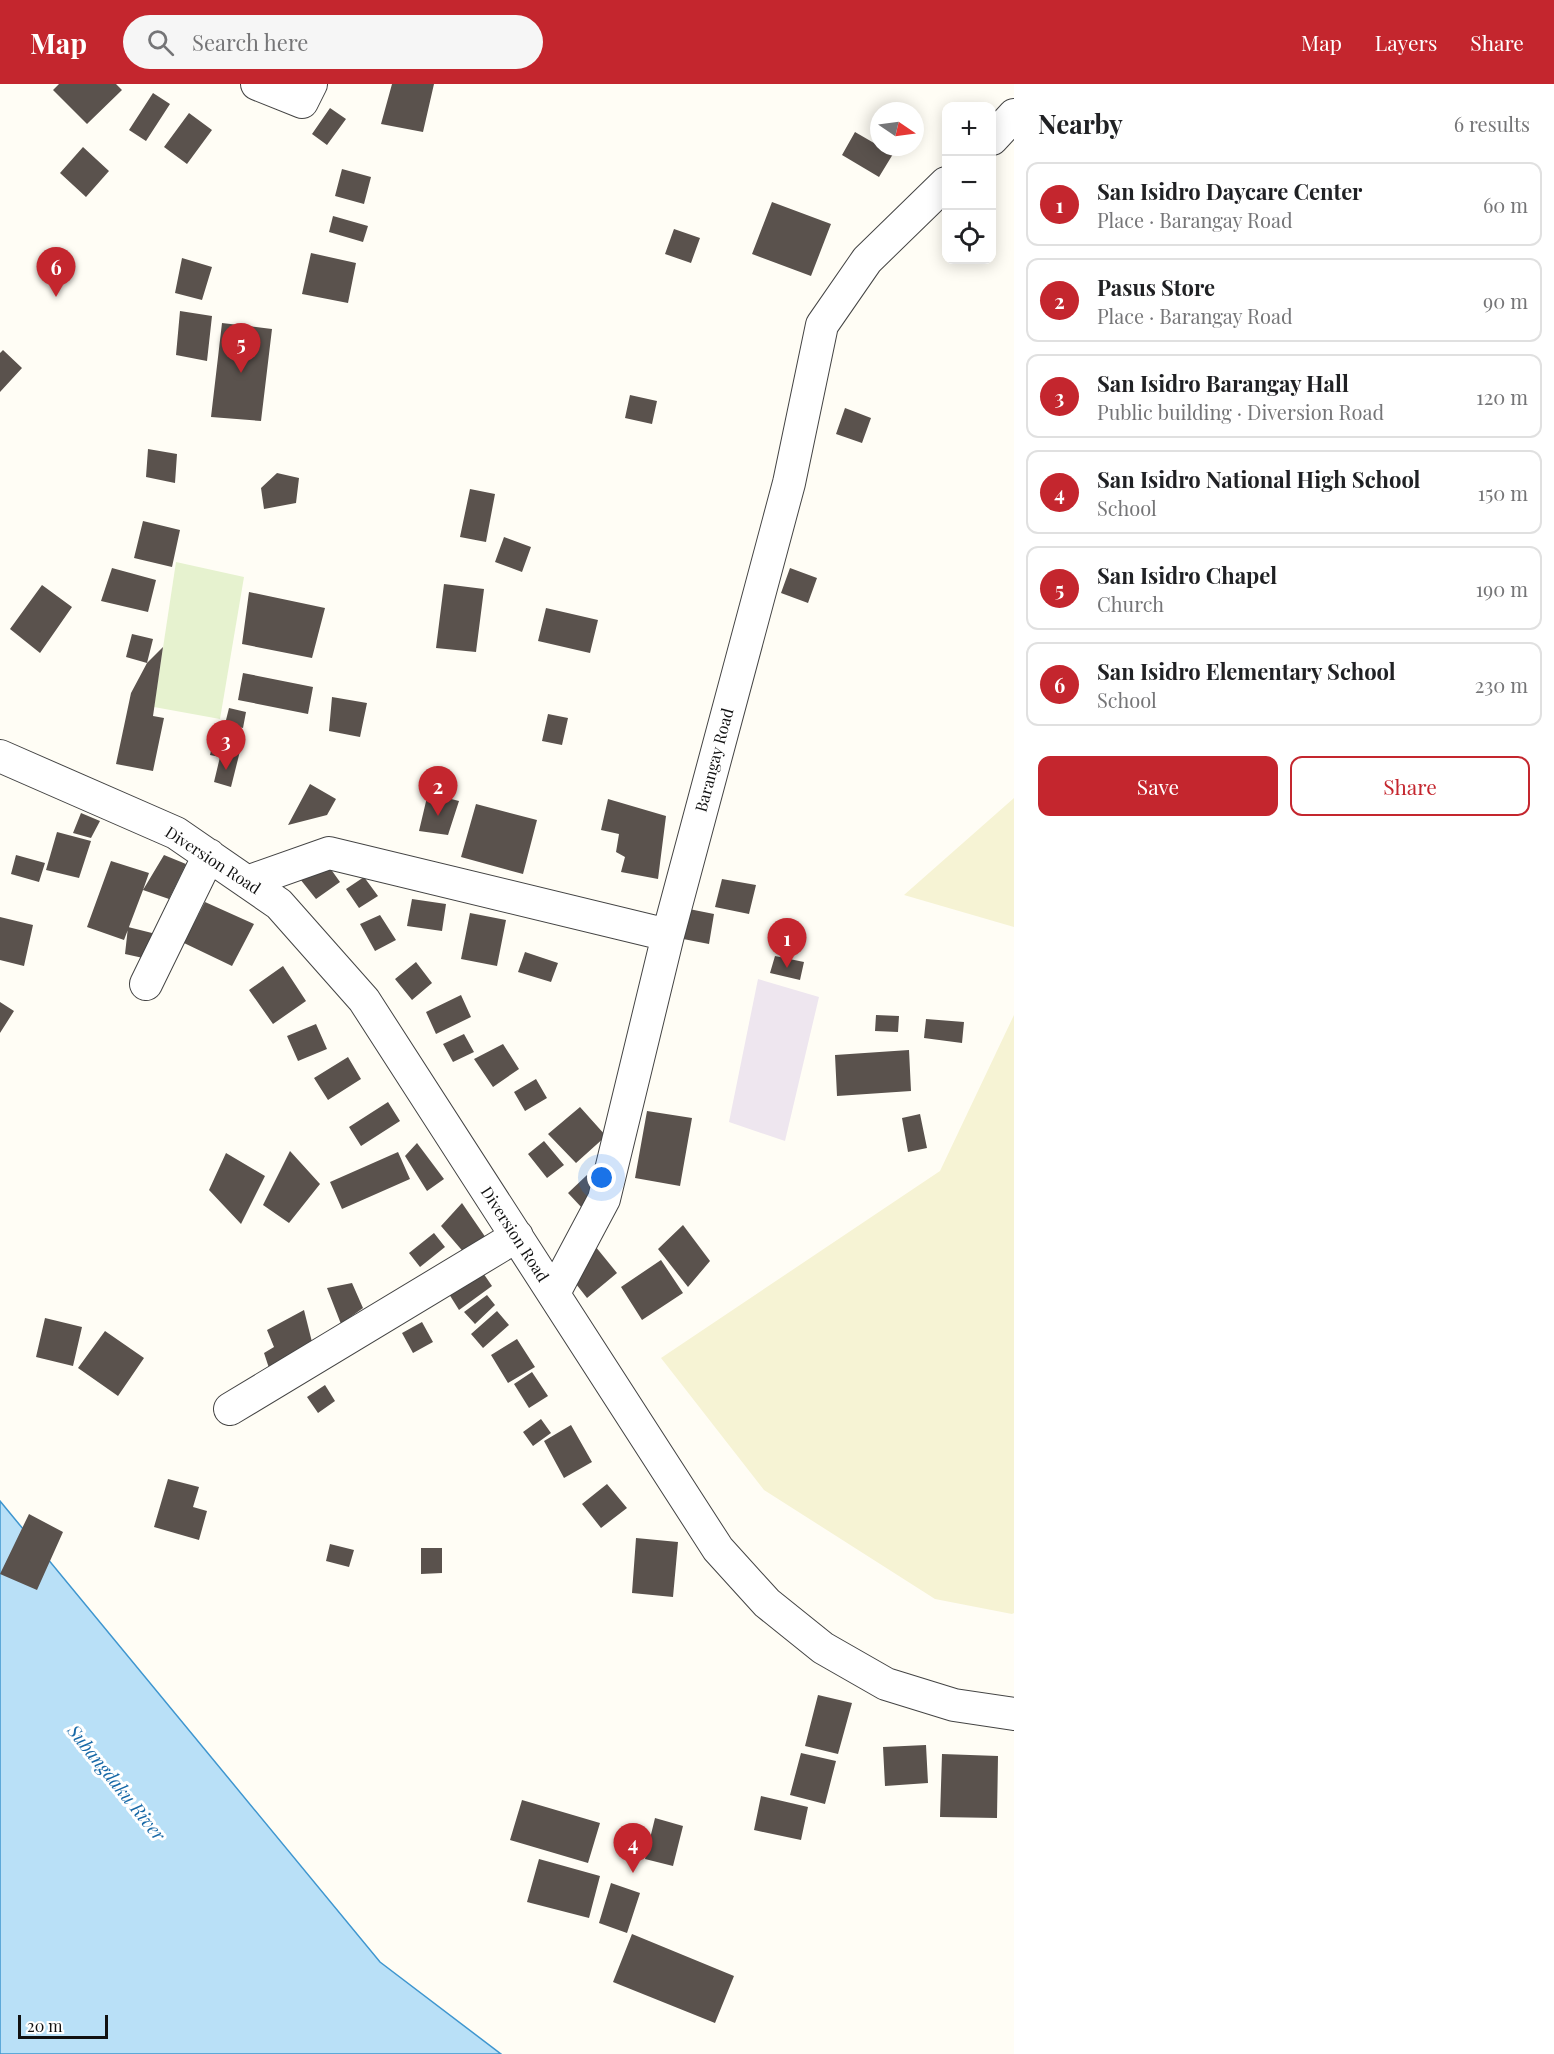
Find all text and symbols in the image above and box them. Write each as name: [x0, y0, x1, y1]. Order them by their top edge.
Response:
search box: [123, 15, 543, 69]
text: Map: [30, 24, 87, 61]
icon: search: [144, 26, 177, 59]
text: Search here: [192, 27, 308, 57]
text: Map: [1301, 28, 1342, 56]
text: Layers: [1375, 28, 1437, 56]
text: Share: [1470, 28, 1524, 56]
north arrow: [870, 102, 924, 156]
map controls: [942, 102, 996, 264]
button: +: [942, 102, 996, 156]
text: Nearby: [1038, 106, 1123, 141]
text: 6 results: [1454, 110, 1530, 137]
button: −: [942, 156, 996, 210]
text: San Isidro Daycare Center: [1097, 176, 1362, 206]
text: 1: [1056, 191, 1063, 218]
text: 60 m: [1483, 191, 1528, 218]
text: Place · Barangay Road: [1097, 206, 1293, 233]
button: locate: [942, 210, 996, 264]
pin: 6: [36, 248, 76, 297]
text: Pasus Store: [1097, 272, 1215, 302]
text: 2: [1054, 287, 1065, 314]
text: 90 m: [1483, 287, 1528, 314]
text: Place · Barangay Road: [1097, 302, 1293, 329]
pin: 5: [222, 324, 260, 373]
text: San Isidro Barangay Hall: [1097, 368, 1349, 398]
text: 3: [1055, 383, 1064, 410]
text: 120 m: [1476, 383, 1528, 410]
text: Public building · Diversion Road: [1097, 398, 1384, 425]
text: San Isidro National High School: [1097, 464, 1420, 494]
text: 4: [1054, 479, 1065, 506]
text: 150 m: [1478, 479, 1528, 506]
text: School: [1097, 494, 1157, 521]
text: San Isidro Chapel: [1097, 560, 1277, 590]
text: 5: [1055, 575, 1064, 602]
text: 190 m: [1476, 575, 1528, 602]
text: Church: [1097, 590, 1164, 617]
text: San Isidro Elementary School: [1097, 656, 1396, 686]
text: 6: [1054, 671, 1065, 698]
text: 230 m: [1475, 671, 1528, 698]
text: School: [1097, 686, 1157, 713]
street label: Barangay Road: [690, 706, 737, 814]
pin: 3: [206, 720, 246, 770]
button: Save: [1038, 756, 1278, 816]
button: Share: [1290, 756, 1530, 816]
pin: 2: [418, 766, 458, 816]
street label: Diversion Road: [162, 821, 265, 898]
pin: 1: [768, 918, 806, 968]
your location: [587, 1163, 616, 1192]
street label: Diversion Road: [477, 1182, 554, 1285]
water label: Subangdaku River: [62, 1719, 172, 1846]
pin: 4: [614, 1824, 652, 1873]
scale bar: [18, 2012, 108, 2040]
text: 20 m: [27, 2015, 62, 2036]

